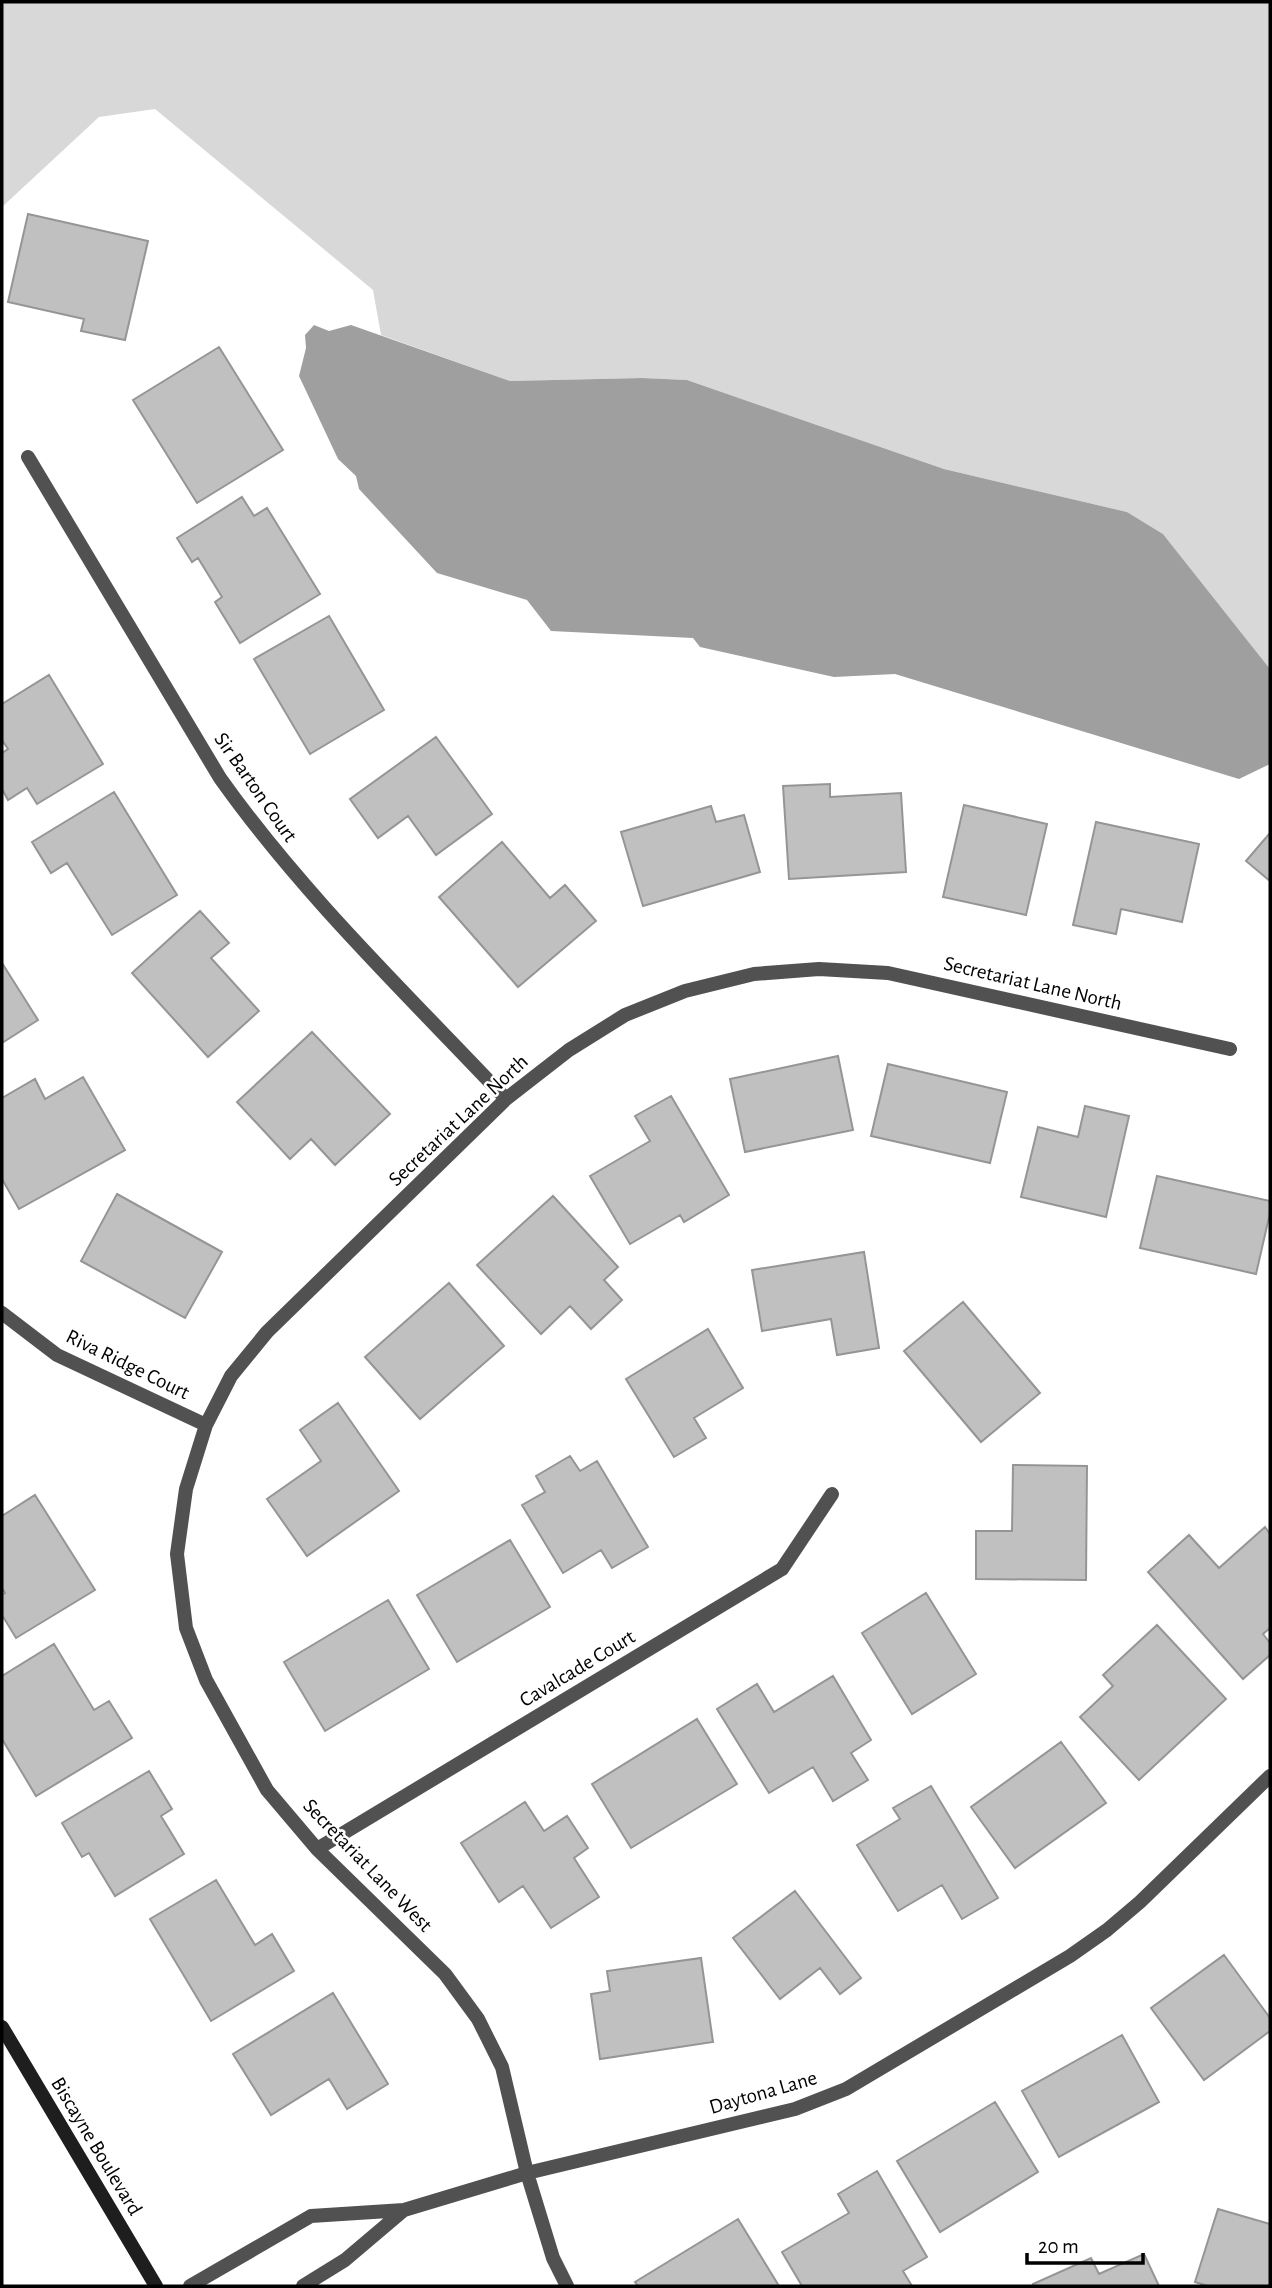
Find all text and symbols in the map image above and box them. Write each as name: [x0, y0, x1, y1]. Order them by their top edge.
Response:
street label: Sir Barton Court: [210, 729, 301, 846]
street label: Secretariat Lane North: [942, 953, 1124, 1014]
street label: Secretariat Lane North: [385, 1051, 532, 1190]
street label: Riva Ridge Court: [63, 1326, 193, 1403]
street label: Cavalcade Court: [516, 1626, 639, 1711]
street label: Secretariat Lane West: [299, 1795, 436, 1936]
street label: Daytona Lane: [707, 2067, 819, 2118]
street label: Biscayne Boulevard: [47, 2074, 146, 2219]
scale bar: [1027, 2222, 1142, 2266]
text: 20 m: [1038, 2236, 1079, 2257]

